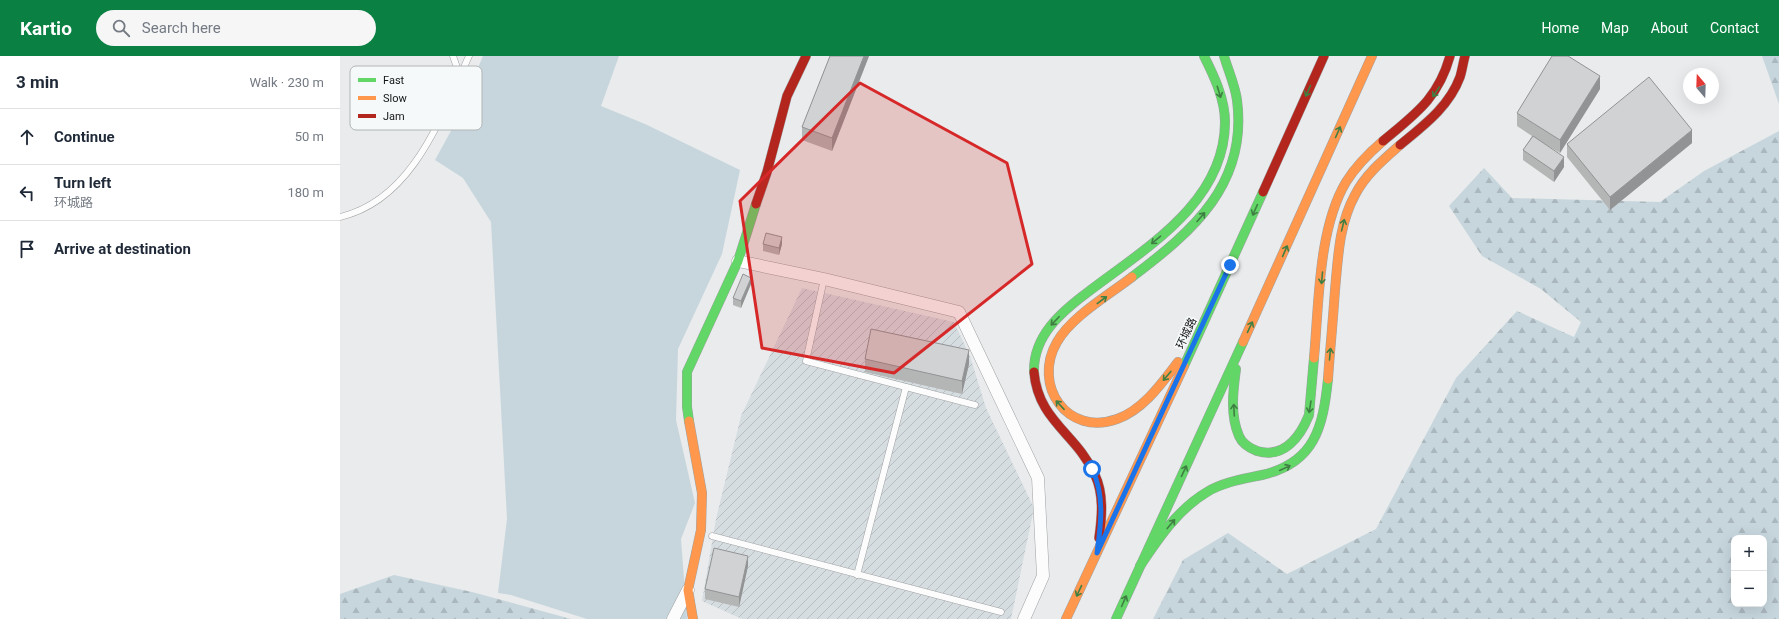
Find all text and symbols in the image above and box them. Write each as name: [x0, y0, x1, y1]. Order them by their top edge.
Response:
search box: [96, 10, 376, 46]
text: Kartio: [20, 17, 72, 40]
icon: search: [110, 17, 132, 39]
text: Search here: [142, 19, 221, 37]
text: Home: [1541, 20, 1579, 36]
text: Map: [1601, 20, 1629, 36]
text: About: [1651, 20, 1688, 36]
text: Contact: [1710, 20, 1759, 36]
legend: [350, 66, 482, 130]
north arrow: [1683, 68, 1719, 104]
text: 3 min: [16, 72, 59, 92]
text: Fast: [383, 74, 405, 87]
text: Walk · 230 m: [249, 75, 324, 90]
one-way arrow: [1216, 85, 1223, 98]
one-way arrow: [1304, 85, 1311, 97]
one-way arrow: [1432, 86, 1440, 97]
text: Slow: [383, 92, 407, 105]
text: Jam: [383, 110, 405, 123]
icon: ahead: [16, 126, 38, 148]
one-way arrow: [1335, 127, 1342, 139]
text: Continue: [54, 128, 115, 146]
text: 50 m: [295, 129, 324, 144]
text: Turn left: [54, 174, 111, 192]
icon: left: [16, 182, 38, 204]
text: 180 m: [287, 185, 324, 200]
text: 环城路: [54, 195, 93, 210]
one-way arrow: [1251, 204, 1258, 216]
one-way arrow: [1196, 211, 1205, 222]
one-way arrow: [1340, 219, 1348, 232]
one-way arrow: [1151, 235, 1162, 244]
icon: arrive: [16, 238, 38, 260]
text: Arrive at destination: [54, 240, 191, 258]
one-way arrow: [1282, 245, 1289, 257]
route end: [1221, 256, 1239, 274]
one-way arrow: [1319, 271, 1326, 284]
one-way arrow: [1096, 296, 1107, 305]
one-way arrow: [1050, 316, 1060, 326]
street label: 环城路: [1174, 316, 1199, 351]
one-way arrow: [1247, 322, 1254, 334]
one-way arrow: [1327, 348, 1334, 361]
one-way arrow: [1162, 370, 1171, 381]
one-way arrow: [1055, 400, 1065, 410]
one-way arrow: [1306, 400, 1314, 413]
one-way arrow: [1230, 404, 1237, 417]
route start: [1083, 460, 1101, 478]
one-way arrow: [1278, 464, 1290, 471]
one-way arrow: [1181, 465, 1188, 477]
one-way arrow: [1167, 518, 1176, 529]
map controls: [1731, 535, 1767, 607]
button: +: [1731, 535, 1767, 571]
button: −: [1731, 571, 1767, 607]
one-way arrow: [1075, 585, 1082, 597]
one-way arrow: [1121, 595, 1129, 607]

